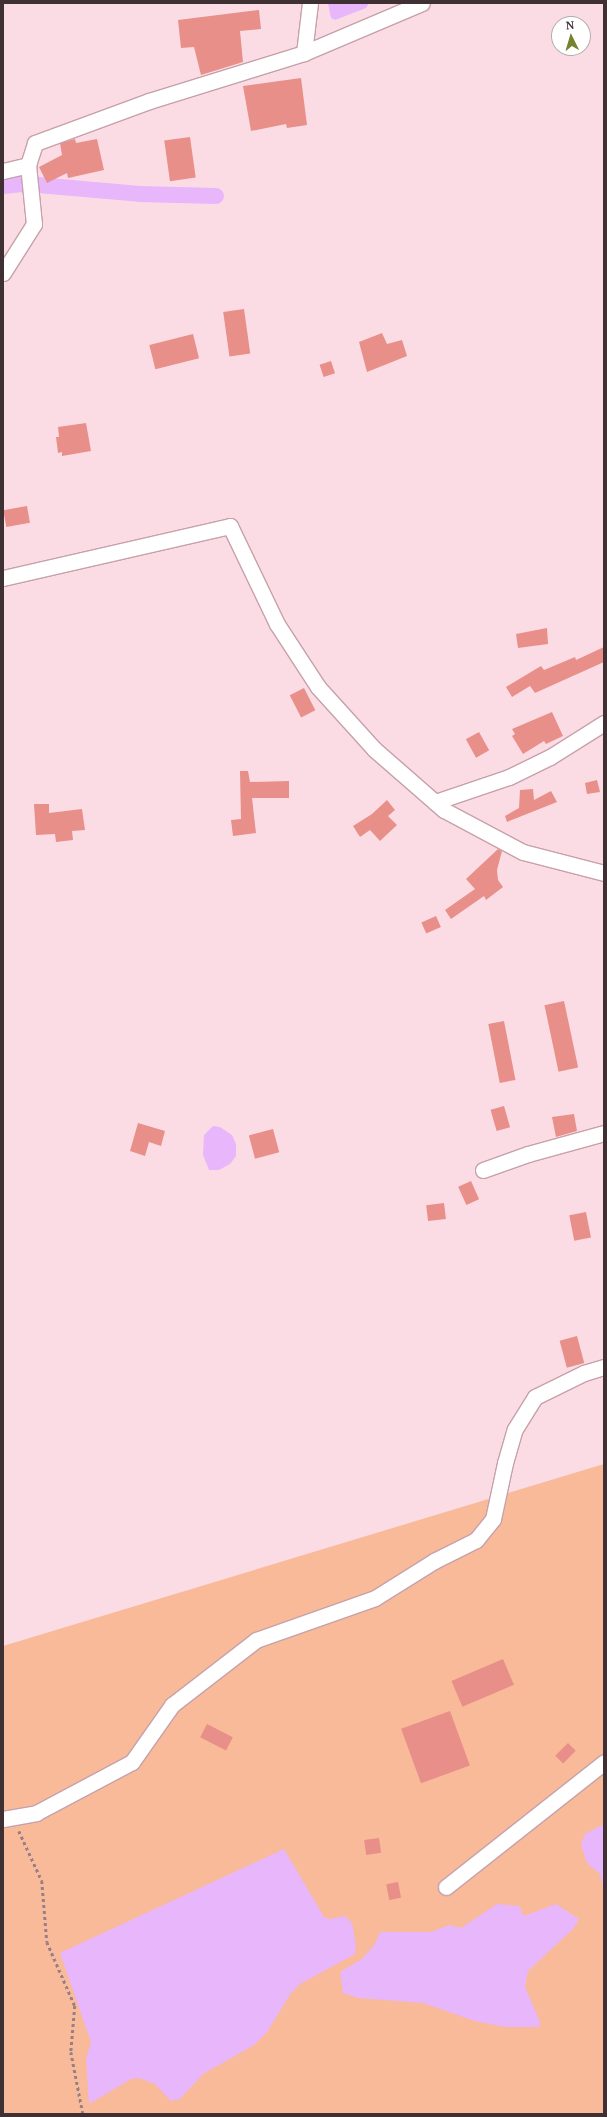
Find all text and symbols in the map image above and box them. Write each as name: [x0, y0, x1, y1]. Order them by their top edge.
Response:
north arrow: [551, 16, 591, 56]
text: N: [565, 18, 575, 32]

